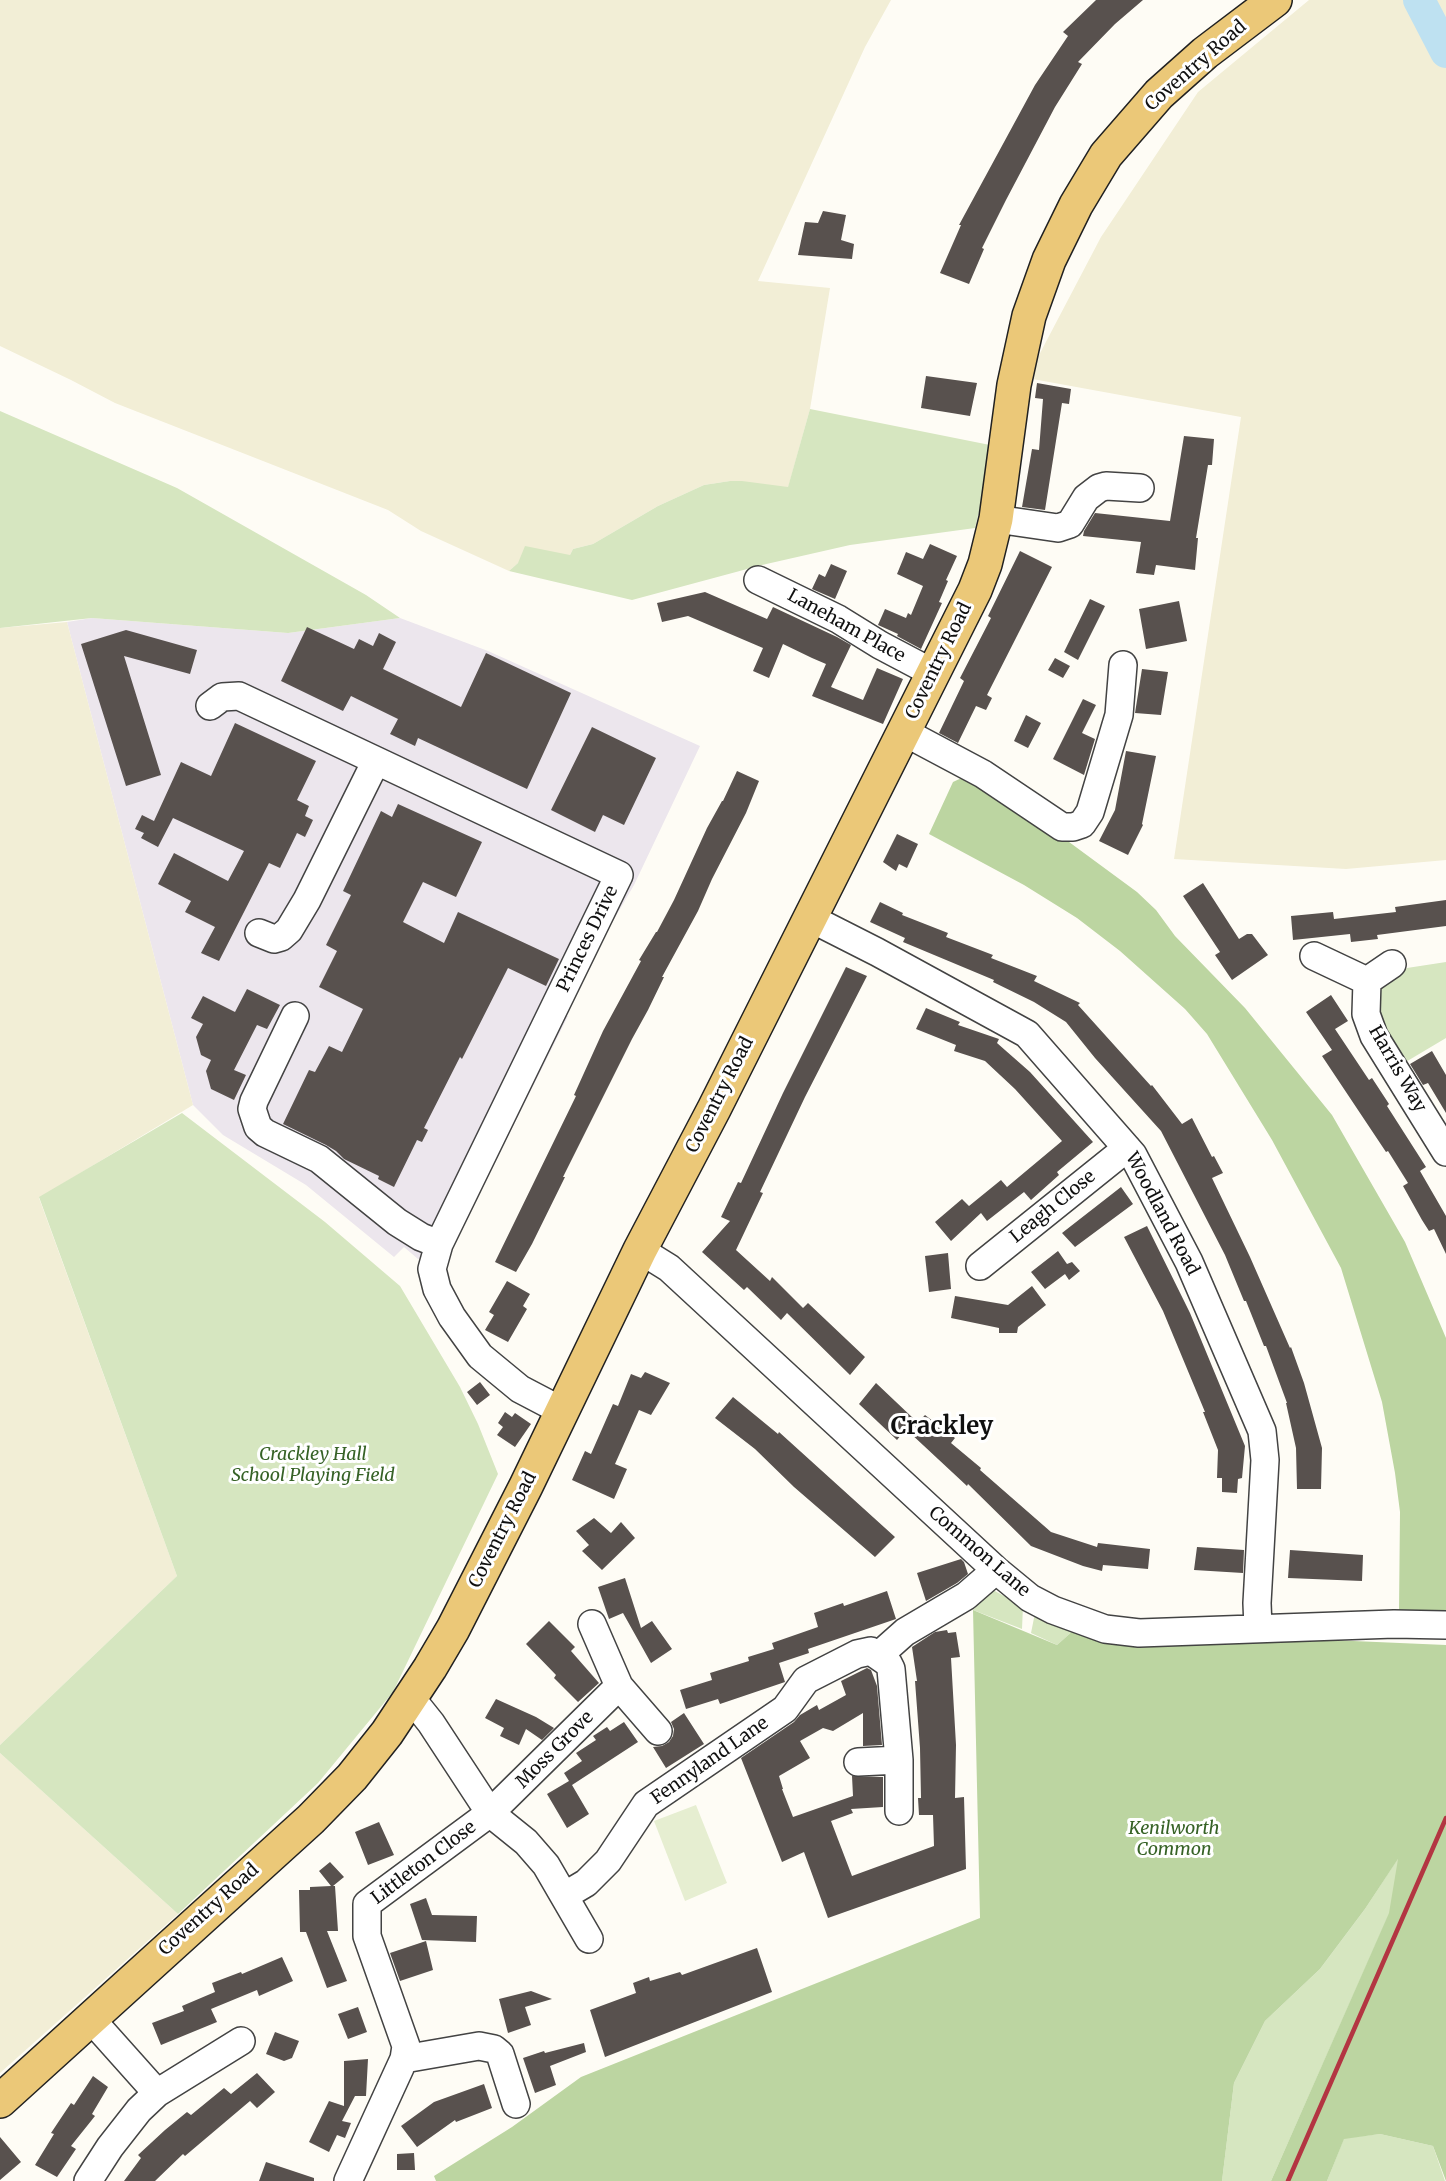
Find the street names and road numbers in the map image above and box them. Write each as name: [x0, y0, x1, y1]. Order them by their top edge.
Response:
street label: Coventry Road: [1141, 16, 1251, 116]
street label: Laneham Place: [783, 585, 909, 667]
street label: Coventry Road: [901, 599, 977, 723]
street label: Princes Drive: [553, 882, 623, 996]
street label: Harris Way: [1364, 1022, 1430, 1116]
street label: Coventry Road: [682, 1034, 758, 1156]
street label: Woodland Road: [1121, 1149, 1203, 1279]
street label: Leagh Close: [1006, 1166, 1100, 1248]
street label: Coventry Road: [465, 1469, 541, 1591]
street label: Common Lane: [924, 1502, 1034, 1602]
street label: Moss Grove: [512, 1707, 598, 1793]
street label: Fennyland Lane: [647, 1713, 773, 1809]
street label: Littleton Close: [368, 1817, 480, 1909]
street label: Coventry Road: [155, 1859, 263, 1961]

